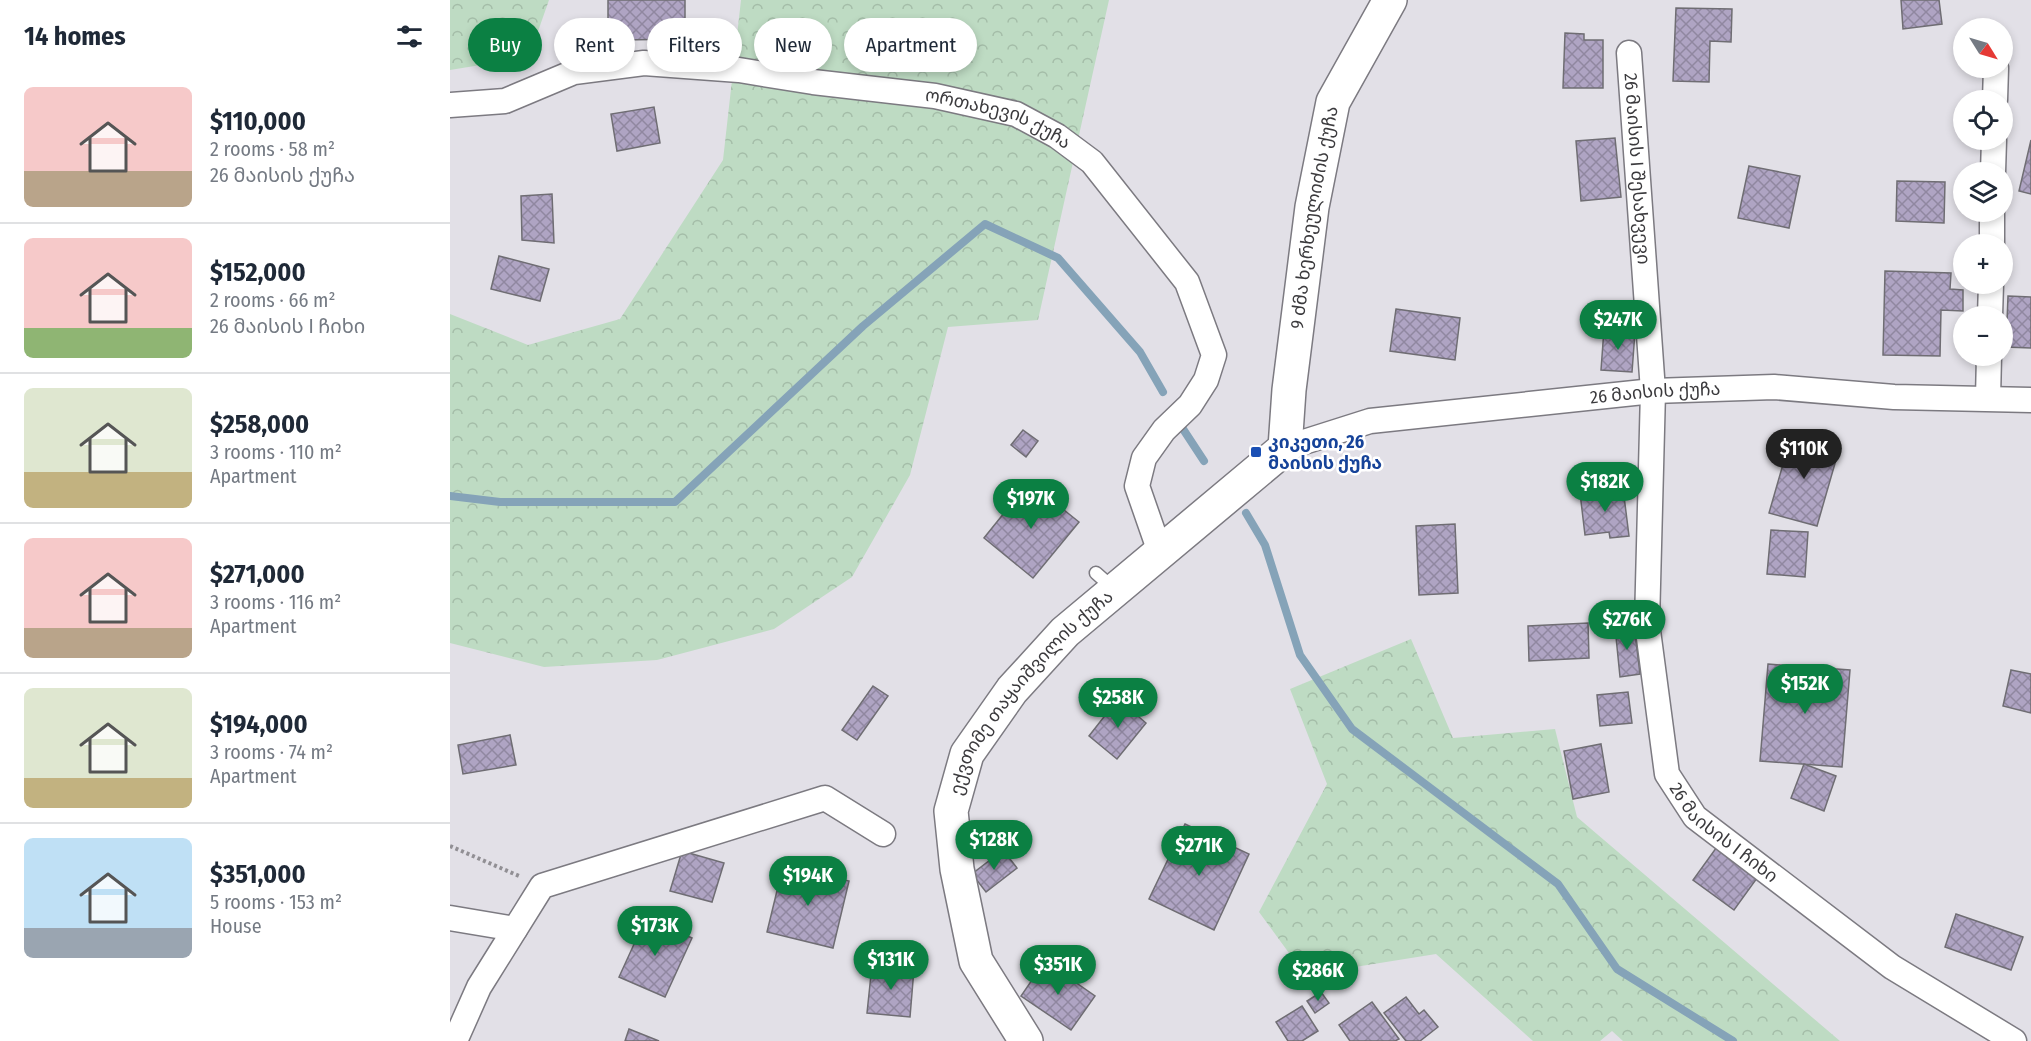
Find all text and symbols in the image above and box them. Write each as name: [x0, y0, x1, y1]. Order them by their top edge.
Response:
chip: Buy: [468, 18, 542, 72]
chip: Rent: [554, 18, 635, 72]
chip: Filters: [647, 18, 742, 72]
chip: New: [754, 18, 832, 72]
chip: Apartment: [844, 18, 977, 72]
north arrow: [1953, 18, 2013, 78]
map controls: [1953, 18, 2013, 366]
icon: filters: [393, 20, 426, 53]
text: 14 homes: [24, 21, 126, 52]
street label: 26 მაისის I შესახვევი: [1619, 72, 1655, 265]
street label: ორთახევის ქუჩა: [924, 84, 1075, 154]
button: locate: [1953, 90, 2013, 150]
street label: 9 ძმა ხერხეულიძის ქუჩა: [1286, 104, 1343, 330]
text: $110,000: [210, 106, 306, 137]
icon: home: [72, 111, 144, 183]
text: 2 rooms · 58 m²: [210, 137, 335, 161]
button: layers: [1953, 162, 2013, 222]
text: 26 მაისის ქუჩა: [210, 163, 355, 187]
button: +: [1953, 234, 2013, 294]
text: $152,000: [210, 257, 306, 288]
icon: home: [72, 262, 144, 334]
text: 2 rooms · 66 m²: [210, 288, 336, 312]
pin: $247K: [1576, 300, 1660, 351]
button: −: [1953, 306, 2013, 366]
text: $247K: [1594, 307, 1642, 331]
text: 26 მაისის I ჩიხი: [210, 314, 365, 338]
street label: 26 მაისის ქუჩა: [1589, 378, 1721, 409]
text: $258,000: [210, 409, 309, 440]
icon: home: [72, 412, 144, 484]
pin: $110K: [1762, 429, 1846, 480]
place label: კიკეთი, 26 მაისის ქუჩა: [1268, 431, 1382, 474]
text: $110K: [1780, 436, 1828, 460]
text: 3 rooms · 110 m²: [210, 440, 342, 464]
marker: კიკეთი, 26 მაისის ქუჩა: [1249, 445, 1263, 459]
pin: $182K: [1563, 462, 1647, 513]
text: Apartment: [210, 464, 297, 488]
text: $182K: [1580, 469, 1630, 493]
pin: $197K: [989, 479, 1073, 530]
text: $197K: [1007, 486, 1055, 510]
text: $271,000: [210, 559, 305, 590]
icon: home: [72, 562, 144, 634]
street label: ექვთიმე თაყაიშვილის ქუჩა: [945, 585, 1118, 797]
text: 3 rooms · 116 m²: [210, 590, 341, 614]
pin: $276K: [1585, 600, 1669, 651]
text: $276K: [1602, 607, 1652, 631]
text: Apartment: [210, 614, 297, 638]
pin: $152K: [1763, 664, 1847, 715]
text: $152K: [1781, 671, 1829, 695]
pin: $258K: [1076, 678, 1160, 729]
text: $258K: [1092, 685, 1144, 709]
text: $194,000: [210, 709, 308, 740]
icon: home: [72, 712, 144, 784]
text: 3 rooms · 74 m²: [210, 740, 333, 764]
text: Apartment: [210, 764, 297, 788]
street label: 26 მაისის I ჩიხი: [1665, 779, 1782, 887]
pin: $128K: [952, 820, 1036, 871]
pin: $271K: [1157, 826, 1241, 877]
text: $128K: [969, 827, 1019, 851]
text: $271K: [1175, 833, 1223, 857]
pin: $194K: [766, 856, 850, 907]
text: $351,000: [210, 859, 306, 890]
icon: home: [72, 862, 144, 934]
text: $194K: [783, 863, 833, 887]
text: 5 rooms · 153 m²: [210, 890, 342, 914]
pin: $173K: [613, 906, 697, 957]
text: $173K: [631, 913, 679, 937]
text: House: [210, 914, 262, 938]
pin: $131K: [849, 940, 933, 991]
pin: $351K: [1016, 945, 1100, 996]
text: $131K: [868, 947, 914, 971]
pin: $286K: [1276, 951, 1360, 1002]
text: $351K: [1034, 952, 1082, 976]
text: $286K: [1292, 958, 1344, 982]

